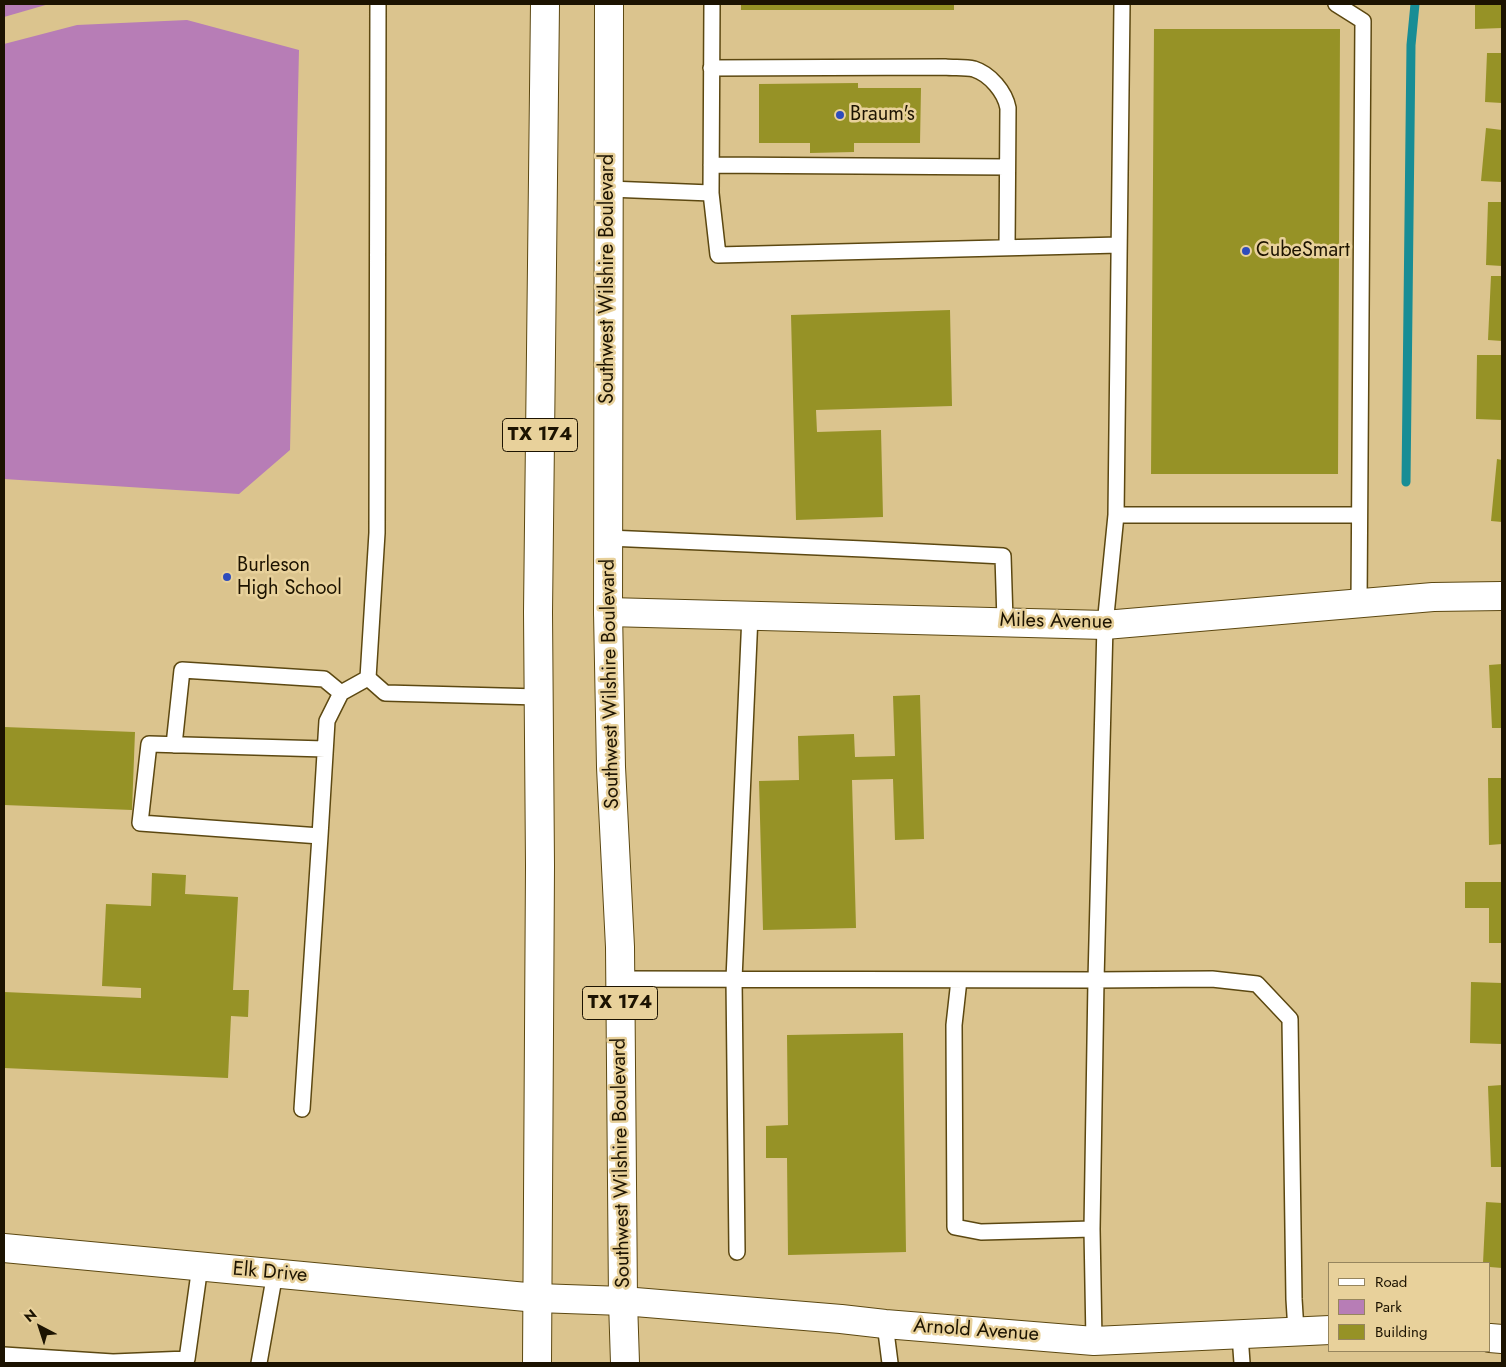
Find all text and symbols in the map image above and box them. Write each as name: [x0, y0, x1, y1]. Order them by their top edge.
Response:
place label: Braum's: [850, 103, 915, 127]
marker: Braum's: [834, 109, 846, 121]
street label: Southwest Wilshire Boulevard: [596, 154, 620, 404]
place label: CubeSmart: [1256, 239, 1350, 263]
marker: CubeSmart: [1240, 245, 1252, 257]
road number: TX 174: [502, 418, 578, 452]
place label: Burleson High School: [237, 554, 342, 601]
street label: Southwest Wilshire Boulevard: [597, 559, 625, 809]
marker: Burleson High School: [221, 571, 233, 583]
street label: Miles Avenue: [999, 609, 1113, 635]
road number: TX 174: [582, 986, 658, 1020]
street label: Southwest Wilshire Boulevard: [608, 1038, 636, 1288]
street label: Elk Drive: [232, 1258, 308, 1288]
legend: [1328, 1262, 1491, 1352]
text: Road: [1375, 1271, 1407, 1293]
text: Park: [1375, 1296, 1402, 1318]
north arrow: [15, 1302, 65, 1352]
text: N: [20, 1304, 41, 1327]
street label: Arnold Avenue: [912, 1315, 1040, 1347]
text: Building: [1375, 1321, 1427, 1343]

